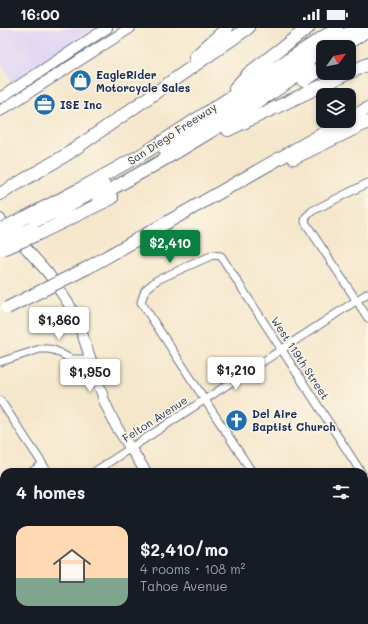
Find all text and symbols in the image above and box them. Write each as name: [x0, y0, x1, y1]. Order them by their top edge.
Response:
text: 16:00: [20, 4, 60, 24]
north arrow: [316, 40, 356, 80]
map controls: [316, 40, 356, 128]
place label: EagleRider Motorcycle Sales: [96, 67, 191, 95]
shop icon: EagleRider Motorcycle Sales: [68, 68, 94, 94]
button: layers: [316, 88, 356, 128]
office icon: ISE Inc: [31, 92, 57, 118]
place label: ISE Inc: [60, 97, 102, 112]
street label: San Diego Freeway: [124, 99, 219, 168]
pin: $2,410: [137, 230, 203, 264]
text: $2,410: [149, 234, 191, 251]
pin: $1,860: [26, 307, 92, 341]
text: $1,860: [38, 311, 80, 328]
street label: West 119th Street: [268, 313, 333, 402]
pin: $1,210: [203, 357, 269, 391]
pin: $1,950: [57, 359, 123, 393]
text: $1,210: [216, 361, 256, 378]
text: $1,950: [69, 363, 111, 380]
street label: Felton Avenue: [119, 392, 190, 445]
place label: Del Aire Baptist Church: [252, 406, 336, 434]
church icon: Del Aire Baptist Church: [223, 407, 249, 433]
text: 4 homes: [16, 481, 85, 503]
icon: filters: [330, 481, 352, 503]
text: $2,410/mo: [140, 538, 228, 560]
icon: home: [48, 542, 96, 590]
text: 4 rooms · 108 m²: [140, 560, 246, 577]
text: Tahoe Avenue: [140, 577, 228, 594]

